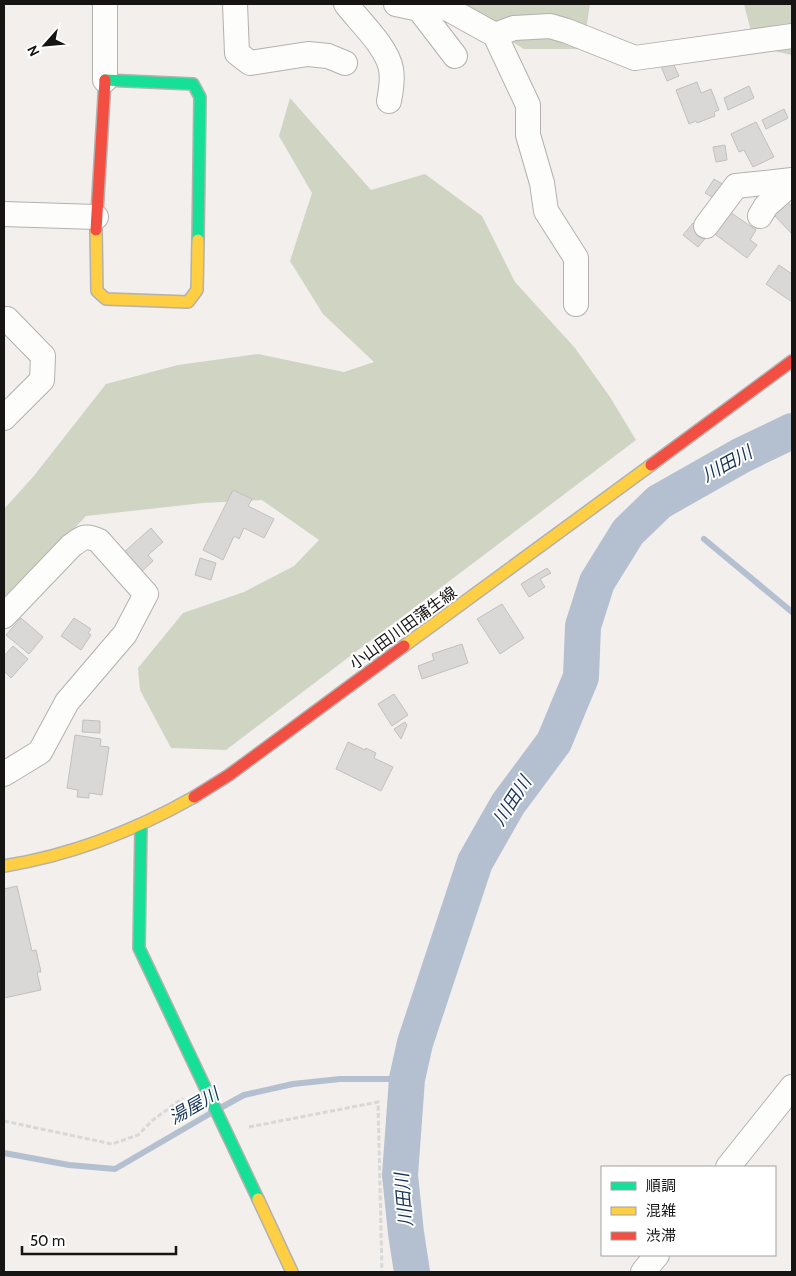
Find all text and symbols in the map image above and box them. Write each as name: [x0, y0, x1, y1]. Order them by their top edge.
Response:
north arrow: [20, 20, 70, 70]
text: N: [23, 42, 44, 59]
water label: 川田川: [698, 440, 758, 487]
street label: 小山田川田蒲生線: [346, 583, 460, 673]
water label: 川田川: [488, 771, 537, 830]
water label: 湯屋川: [165, 1082, 225, 1129]
legend: [601, 1166, 776, 1256]
water label: 川田川: [391, 1170, 417, 1228]
text: 順調: [646, 1177, 676, 1195]
text: 混雑: [646, 1202, 676, 1220]
scale bar: [22, 1224, 176, 1256]
text: 渋滞: [646, 1227, 676, 1245]
text: 50 m: [30, 1232, 65, 1250]

